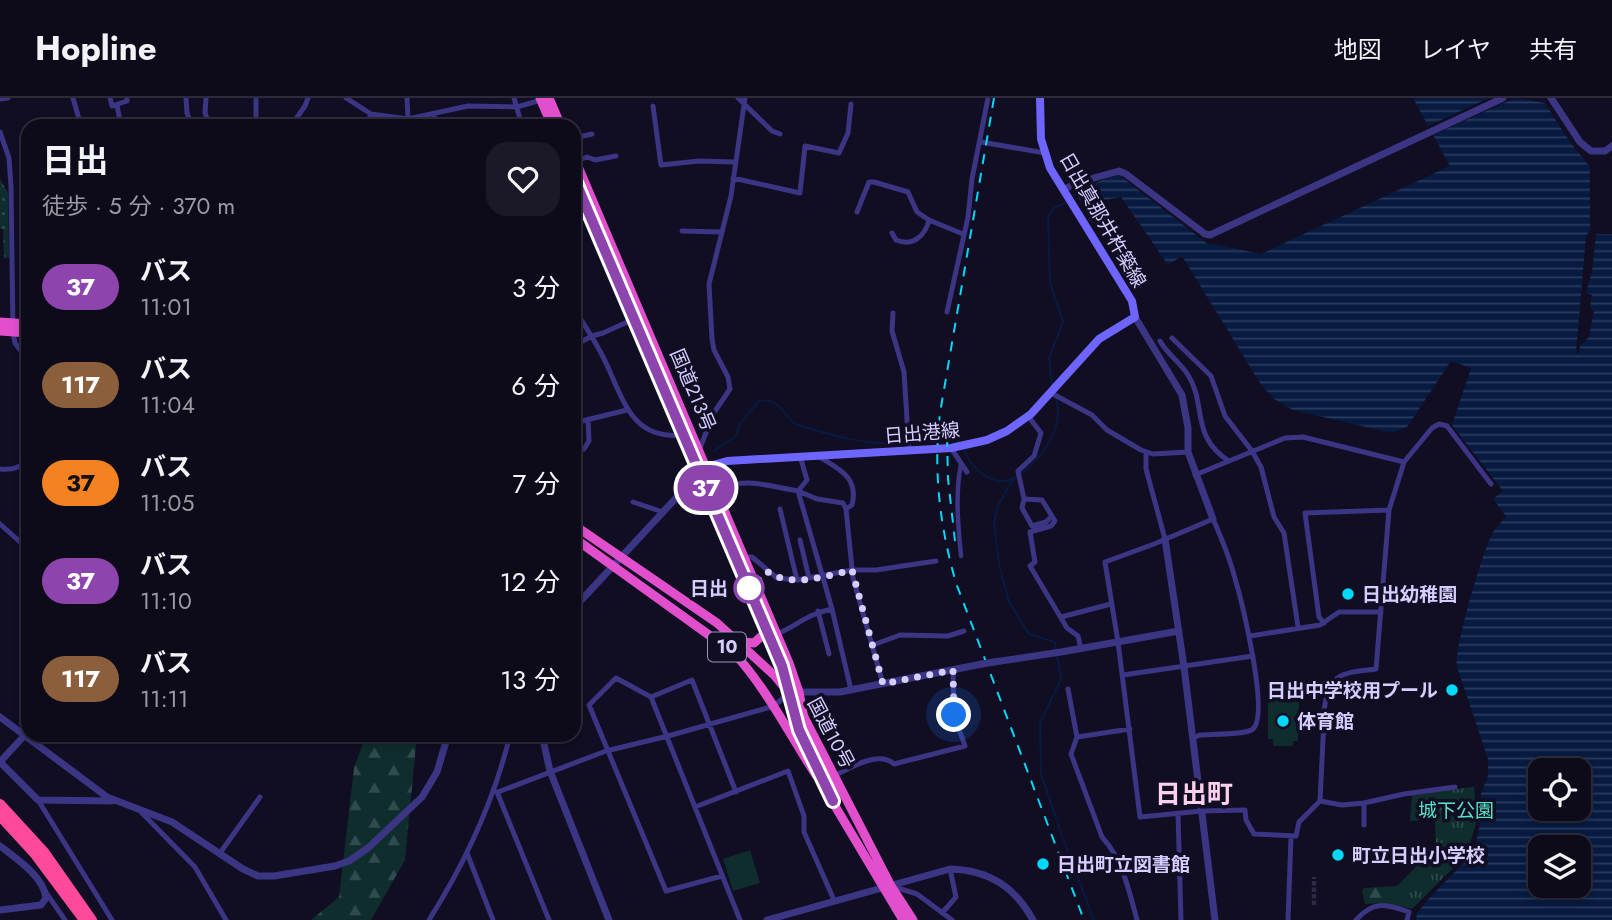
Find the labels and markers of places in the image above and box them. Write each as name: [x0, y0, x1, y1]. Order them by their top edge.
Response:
marker: 日出: [734, 573, 764, 603]
place label: 日出: [690, 575, 728, 602]
place label: 日出幼稚園: [1362, 581, 1457, 608]
marker: 日出幼稚園: [1340, 586, 1356, 602]
place label: 日出中学校用プール: [1267, 677, 1438, 704]
marker: 日出中学校用プール: [1444, 682, 1460, 698]
place label: 体育館: [1297, 708, 1354, 735]
marker: 体育館: [1275, 713, 1291, 729]
place label: 町立日出小学校: [1352, 842, 1485, 869]
marker: 町立日出小学校: [1330, 847, 1346, 863]
place label: 日出町立図書館: [1057, 851, 1190, 878]
marker: 日出町立図書館: [1035, 856, 1051, 872]

